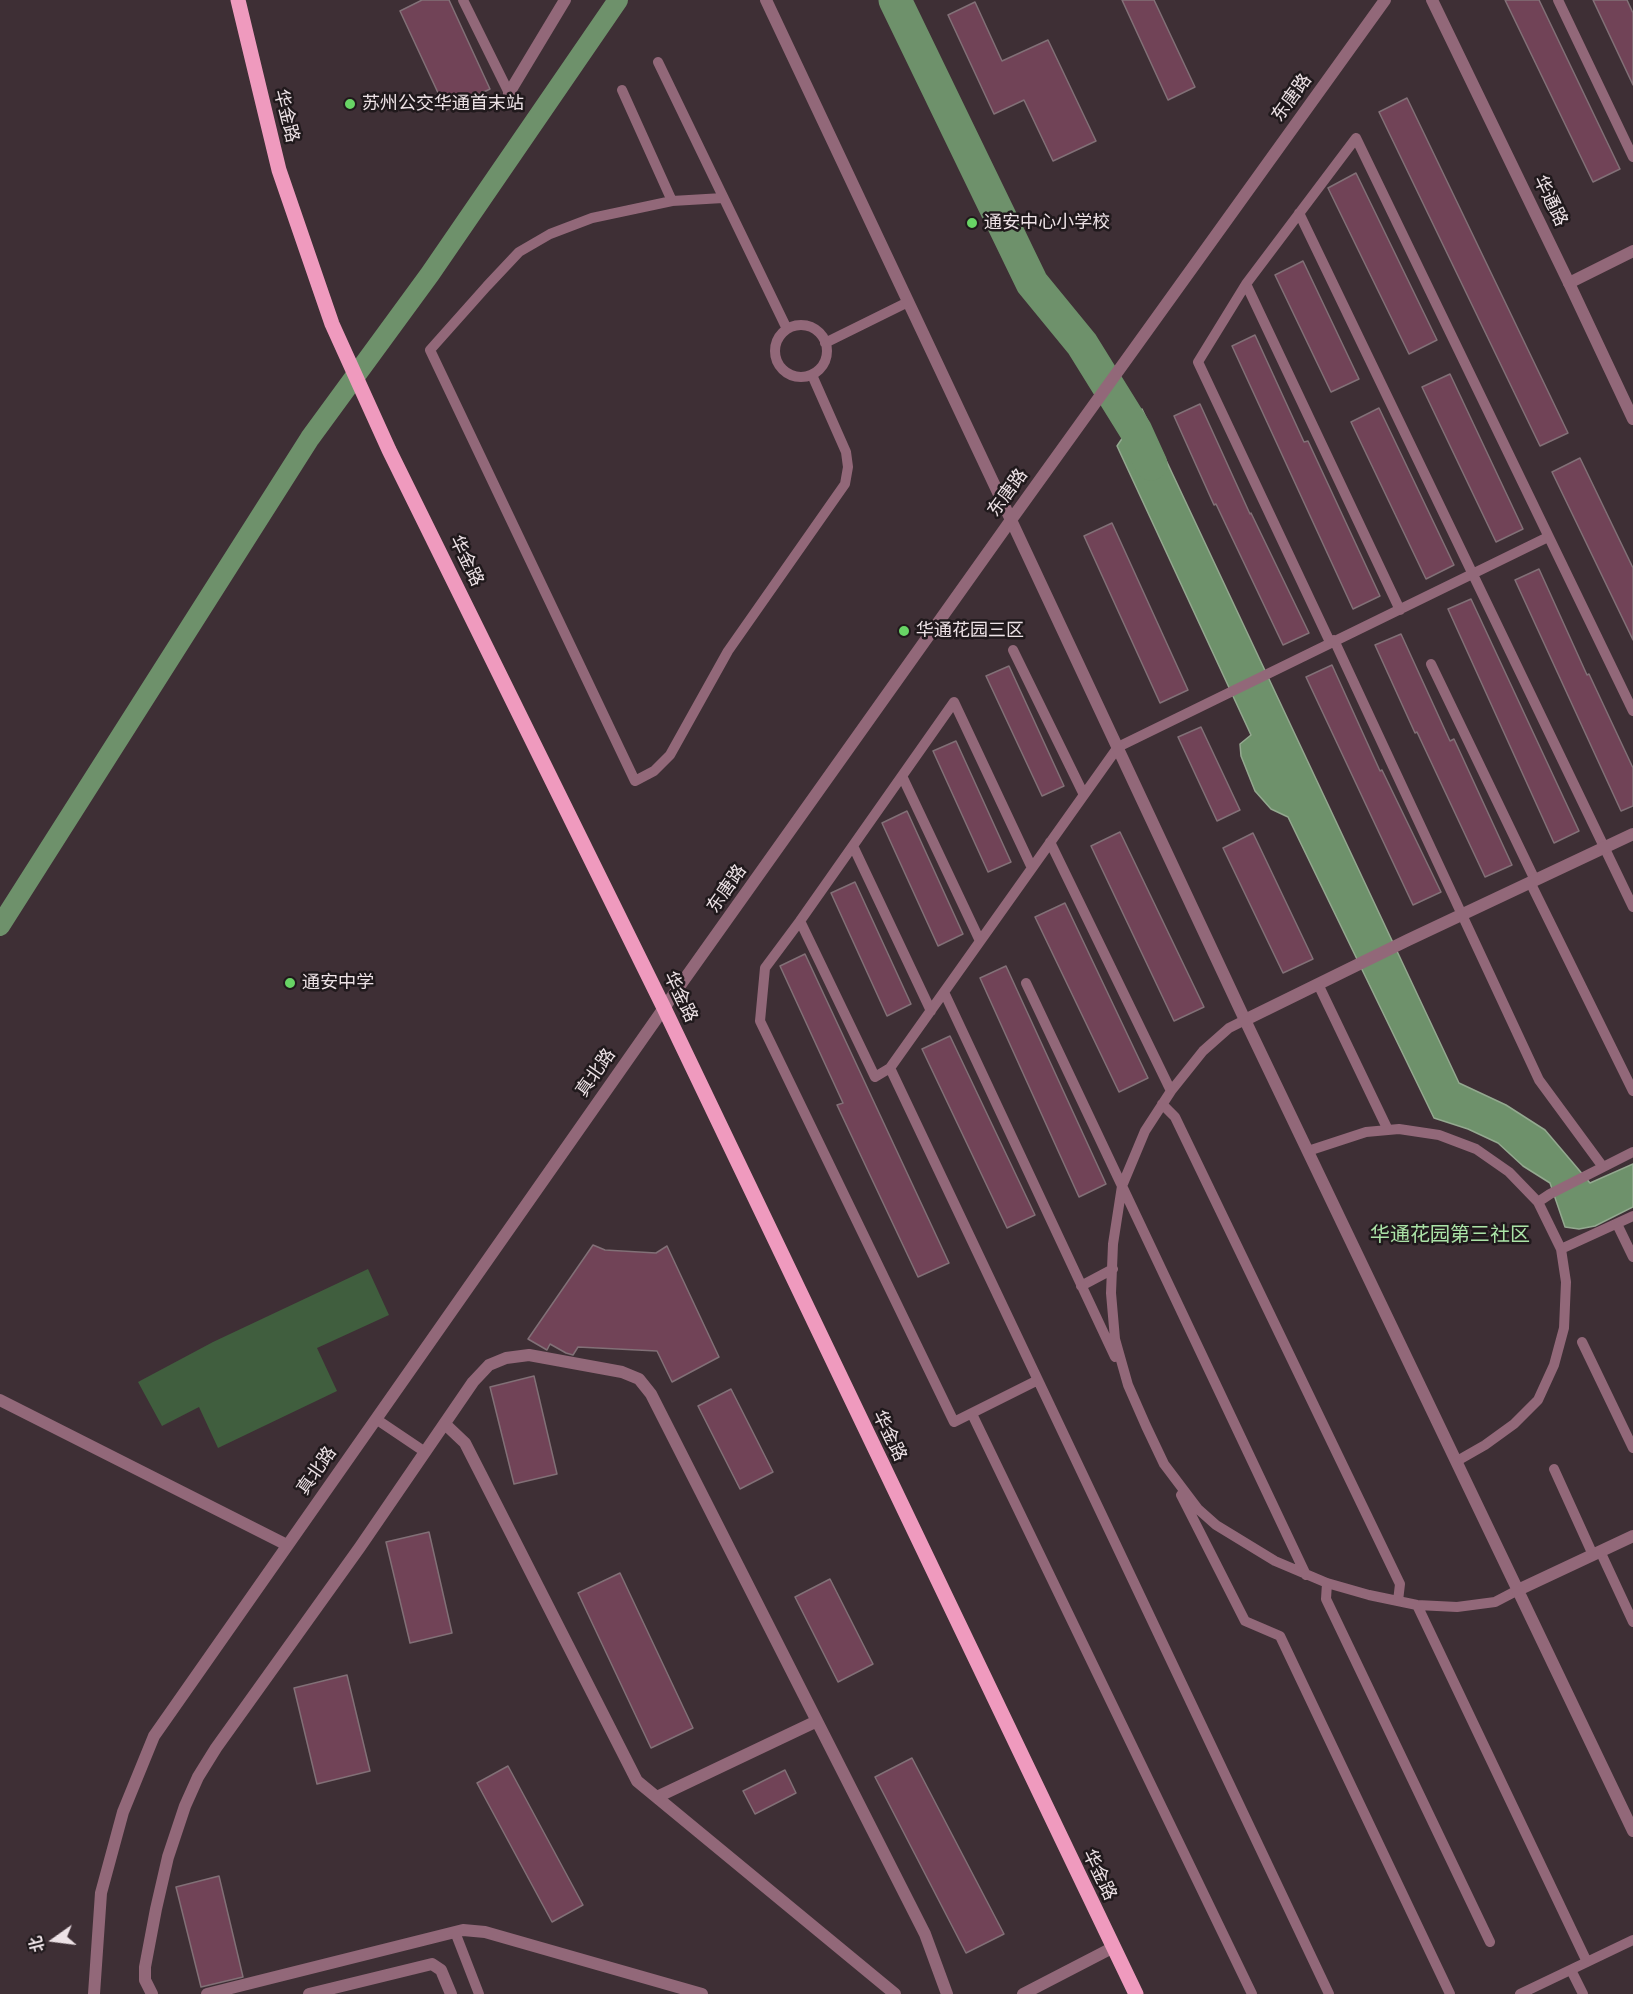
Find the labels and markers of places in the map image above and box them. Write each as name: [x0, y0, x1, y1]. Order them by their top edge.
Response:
place label: 苏州公交华通首末站: [362, 93, 524, 115]
marker: 苏州公交华通首末站: [343, 97, 357, 111]
place label: 通安中心小学校: [984, 212, 1110, 234]
marker: 通安中心小学校: [965, 216, 979, 230]
place label: 华通花园三区: [916, 620, 1024, 642]
marker: 华通花园三区: [897, 624, 911, 638]
place label: 通安中学: [302, 972, 374, 994]
marker: 通安中学: [283, 976, 297, 990]

